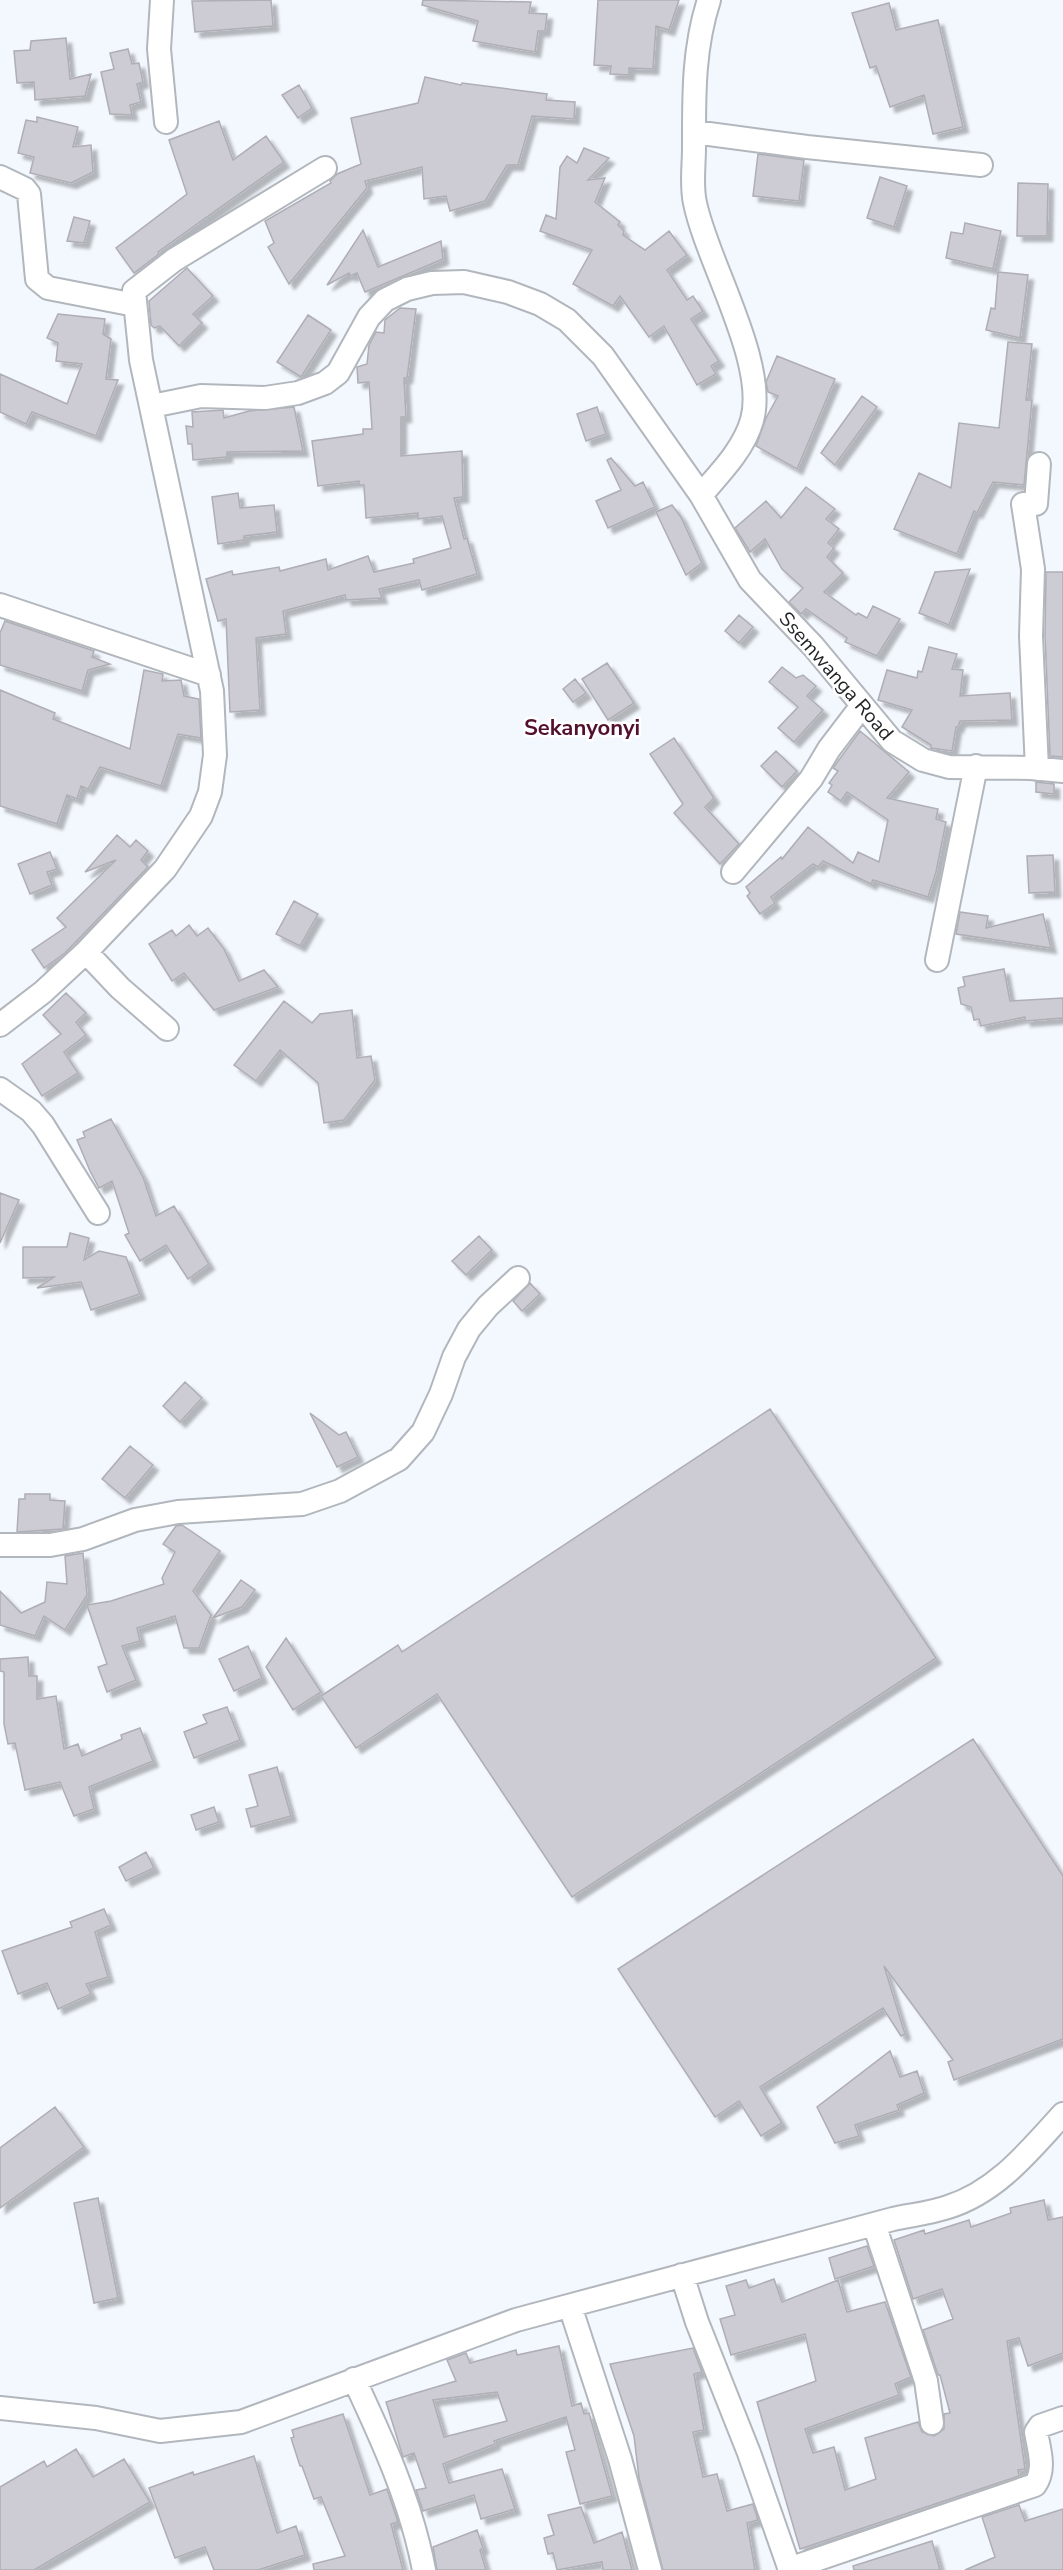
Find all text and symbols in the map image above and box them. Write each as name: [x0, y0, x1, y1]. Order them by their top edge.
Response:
street label: Ssemwanga Road: [773, 606, 899, 746]
district label: Sekanyonyi: [524, 713, 640, 743]

